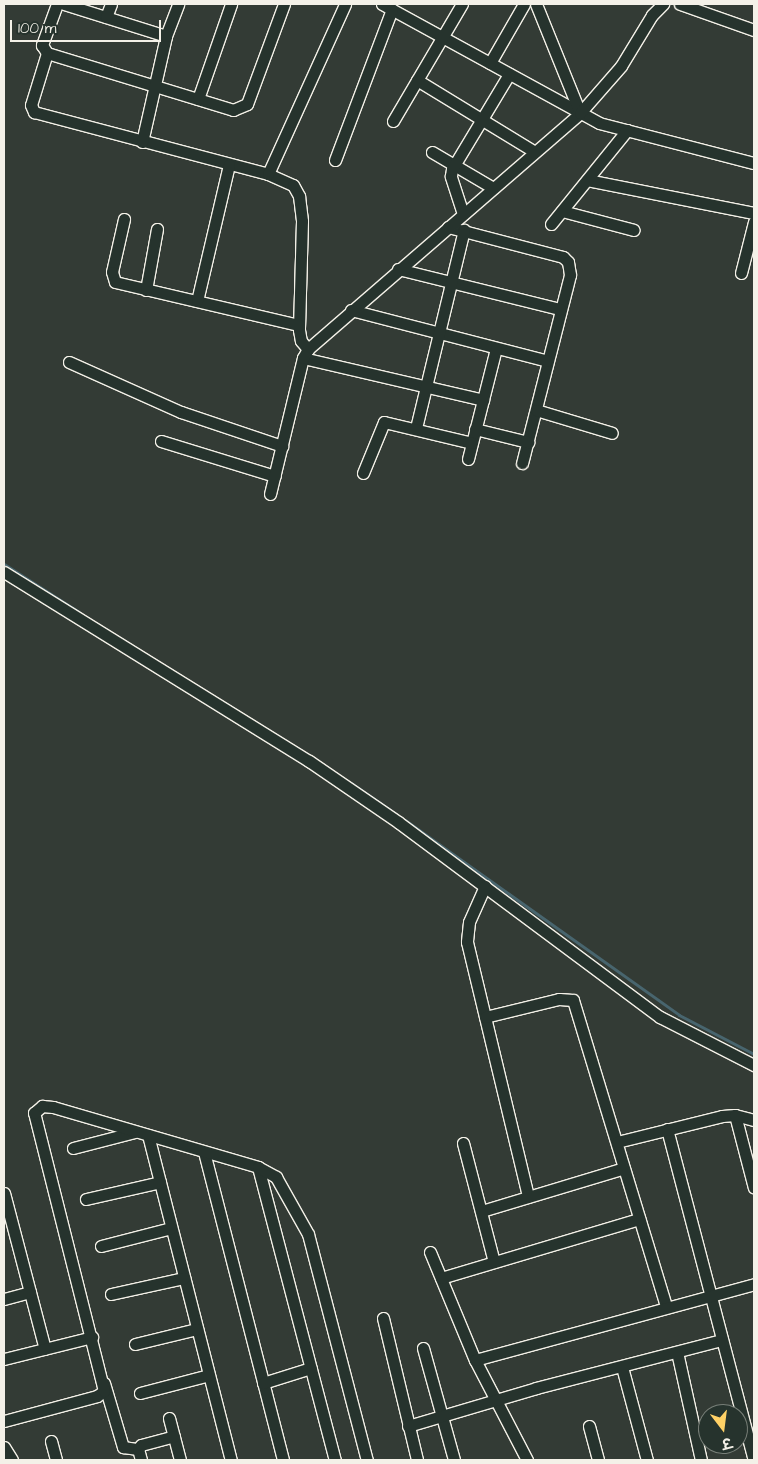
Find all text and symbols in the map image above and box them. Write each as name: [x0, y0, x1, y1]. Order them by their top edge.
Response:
scale bar: [12, 10, 164, 42]
text: 100 m: [18, 18, 57, 39]
north arrow: [698, 1404, 748, 1454]
text: उ: [720, 1432, 734, 1453]

